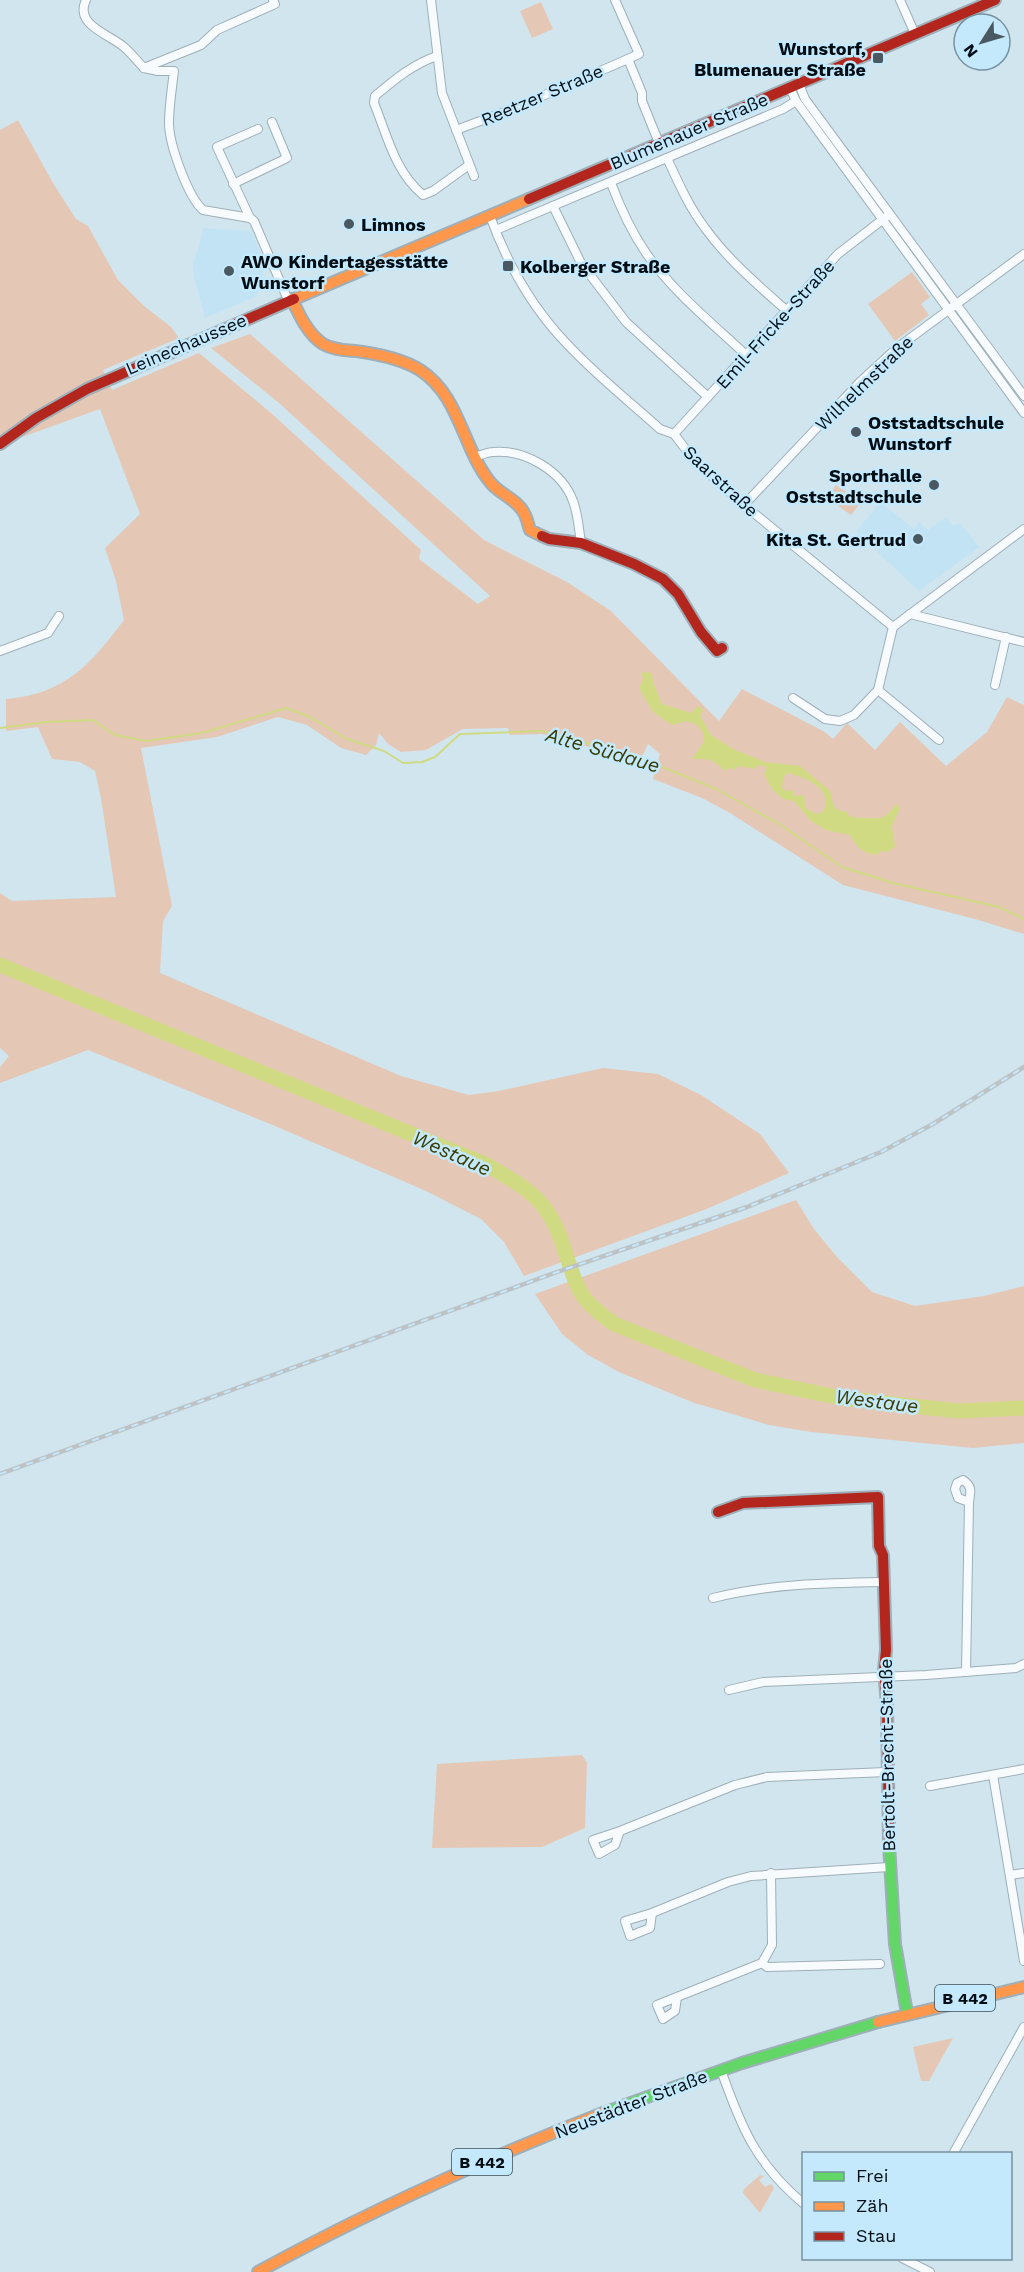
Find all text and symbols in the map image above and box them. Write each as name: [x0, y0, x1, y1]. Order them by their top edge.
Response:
north arrow: [952, 12, 1012, 72]
place label: Wunstorf, Blumenauer Straße: [694, 38, 866, 80]
text: N: [959, 40, 982, 61]
marker: Wunstorf, Blumenauer Straße: [871, 51, 885, 65]
street label: Reetzer Straße: [478, 60, 606, 130]
street label: Blumenauer Straße: [607, 88, 771, 174]
place label: Limnos: [361, 214, 426, 235]
marker: Limnos: [342, 217, 356, 231]
place label: AWO Kindertagesstätte Wunstorf: [241, 251, 448, 293]
street label: Emil-Fricke-Straße: [711, 255, 839, 393]
place label: Kolberger Straße: [520, 256, 670, 277]
marker: Kolberger Straße: [501, 259, 515, 273]
marker: AWO Kindertagesstätte Wunstorf: [222, 264, 236, 278]
street label: Leinechaussee: [122, 309, 250, 379]
street label: Wilhelmstraße: [811, 331, 917, 435]
place label: Oststadtschule Wunstorf: [868, 412, 1004, 454]
marker: Oststadtschule Wunstorf: [849, 425, 863, 439]
street label: Saarstraße: [679, 441, 763, 521]
place label: Sporthalle Oststadtschule: [786, 465, 922, 507]
marker: Sporthalle Oststadtschule: [927, 478, 941, 492]
place label: Kita St. Gertrud: [766, 529, 906, 550]
marker: Kita St. Gertrud: [911, 532, 925, 546]
water label: Alte Südaue: [542, 722, 663, 778]
water label: Westaue: [409, 1125, 495, 1181]
water label: Westaue: [834, 1384, 920, 1418]
street label: Bertolt-Brecht-Straße: [875, 1658, 899, 1852]
road number: B 442: [935, 1985, 995, 2011]
street label: Neustädter Straße: [552, 2065, 710, 2143]
road number: B 442: [452, 2149, 512, 2175]
legend: [802, 2152, 1012, 2260]
text: Frei: [856, 2165, 888, 2186]
text: Zäh: [856, 2195, 889, 2216]
text: Stau: [856, 2225, 896, 2246]

